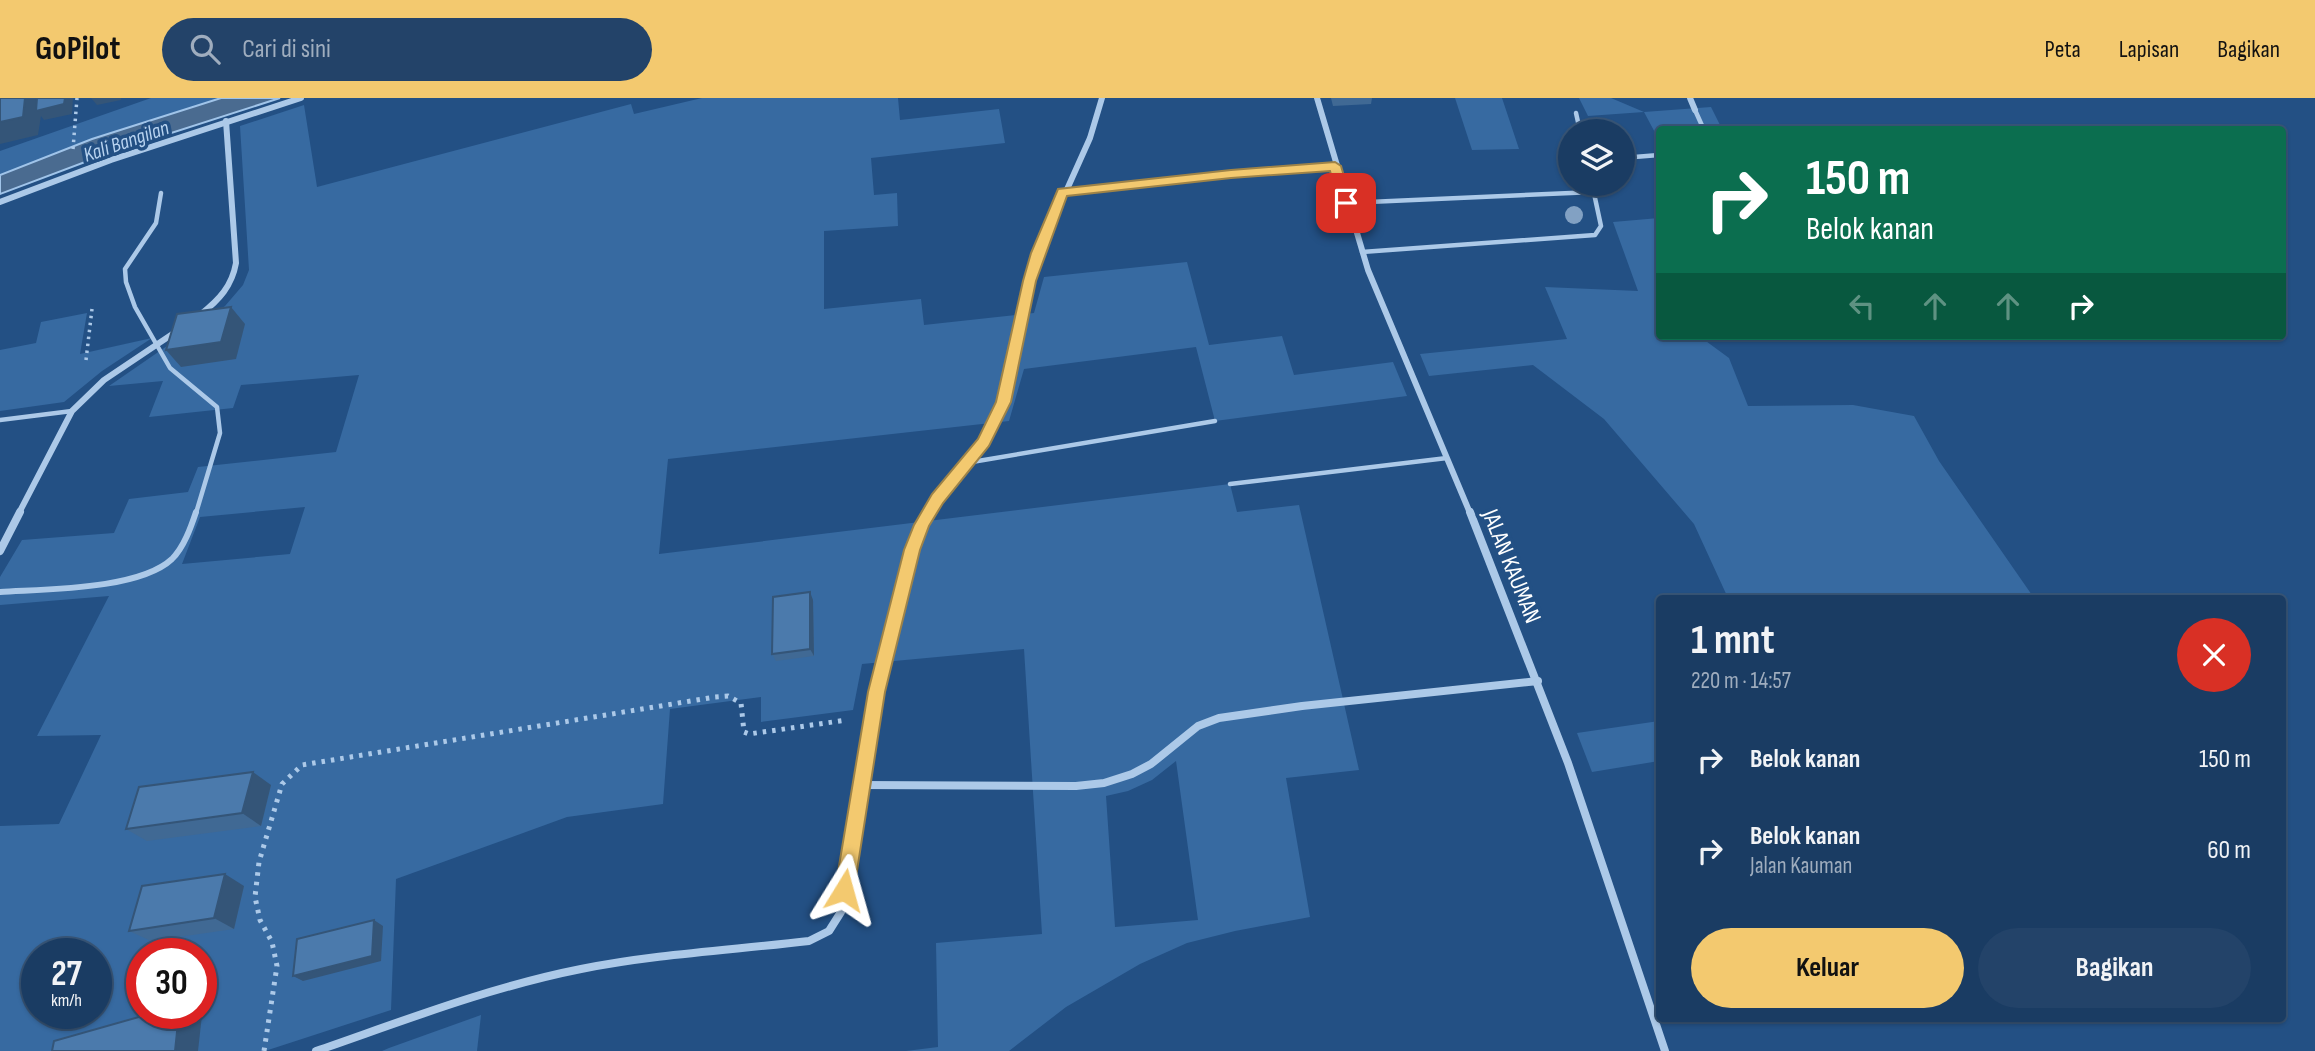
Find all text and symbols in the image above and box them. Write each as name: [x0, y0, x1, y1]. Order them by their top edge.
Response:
search box: [162, 18, 652, 81]
text: GoPilot: [35, 29, 120, 69]
icon: search: [186, 30, 224, 68]
text: Cari di sini: [242, 34, 331, 65]
text: Peta: [2045, 35, 2081, 64]
text: Lapisan: [2119, 35, 2179, 64]
text: Bagikan: [2217, 35, 2280, 64]
water label: Kali Bangilan: [80, 115, 172, 168]
map controls: [1558, 119, 1635, 196]
button: layers: [1558, 119, 1635, 196]
text: 150 m: [1806, 150, 1910, 209]
icon: right: [1691, 154, 1782, 245]
pin: [1316, 173, 1376, 233]
icon: arrive: [1327, 184, 1365, 222]
text: Belok kanan: [1806, 210, 1934, 249]
icon: left: [1843, 287, 1881, 325]
icon: ahead: [1916, 287, 1954, 325]
icon: ahead: [1989, 287, 2027, 325]
icon: right: [2062, 287, 2100, 325]
street label: JALAN KAUMAN: [1475, 504, 1548, 627]
text: 1 mnt: [1691, 615, 1775, 666]
button: close: [2177, 618, 2251, 692]
text: 220 m · 14:57: [1691, 667, 1791, 695]
icon: right: [1691, 741, 1729, 779]
text: Belok kanan: [1750, 744, 1860, 775]
text: 150 m: [2199, 744, 2251, 775]
text: Belok kanan: [1750, 821, 1860, 852]
icon: right: [1691, 832, 1729, 870]
text: 60 m: [2207, 835, 2251, 866]
text: Jalan Kauman: [1750, 852, 1852, 880]
position arrow: [807, 853, 881, 927]
button: Keluar: [1691, 928, 1964, 1008]
button: Bagikan: [1978, 928, 2251, 1008]
speed limit sign: 30: [126, 938, 217, 1029]
text: 27: [51, 953, 82, 996]
text: km/h: [51, 990, 82, 1011]

